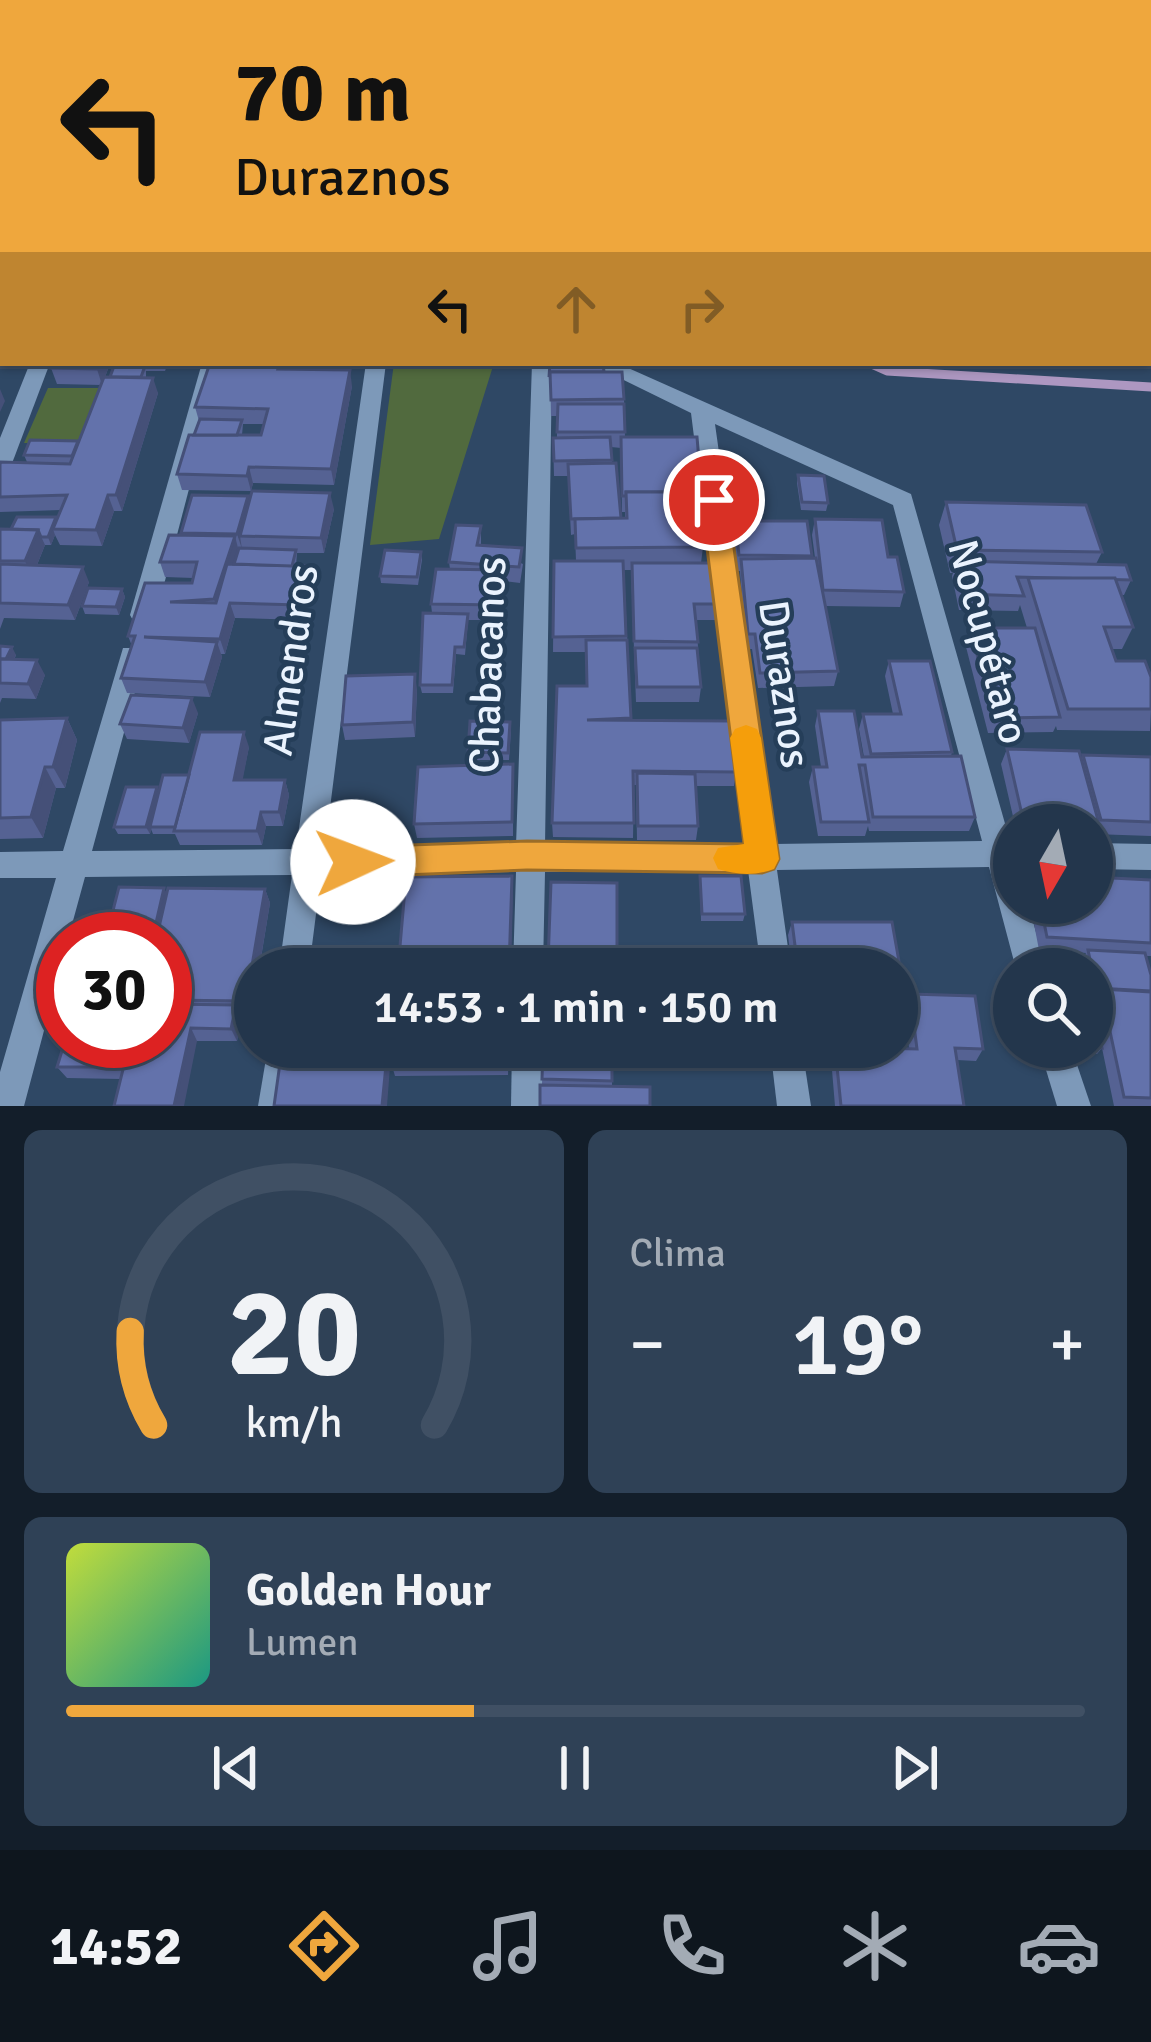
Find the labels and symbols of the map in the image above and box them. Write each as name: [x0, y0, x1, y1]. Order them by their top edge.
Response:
pin: [663, 449, 765, 551]
street label: Nocupétaro: [936, 534, 1040, 750]
street label: Chabacanos: [459, 556, 517, 774]
street label: Almendros: [252, 561, 330, 759]
street label: Duraznos: [747, 597, 821, 771]
position arrow: [290, 799, 416, 925]
north arrow: [993, 804, 1113, 924]
speed limit sign: 30: [36, 912, 192, 1068]

